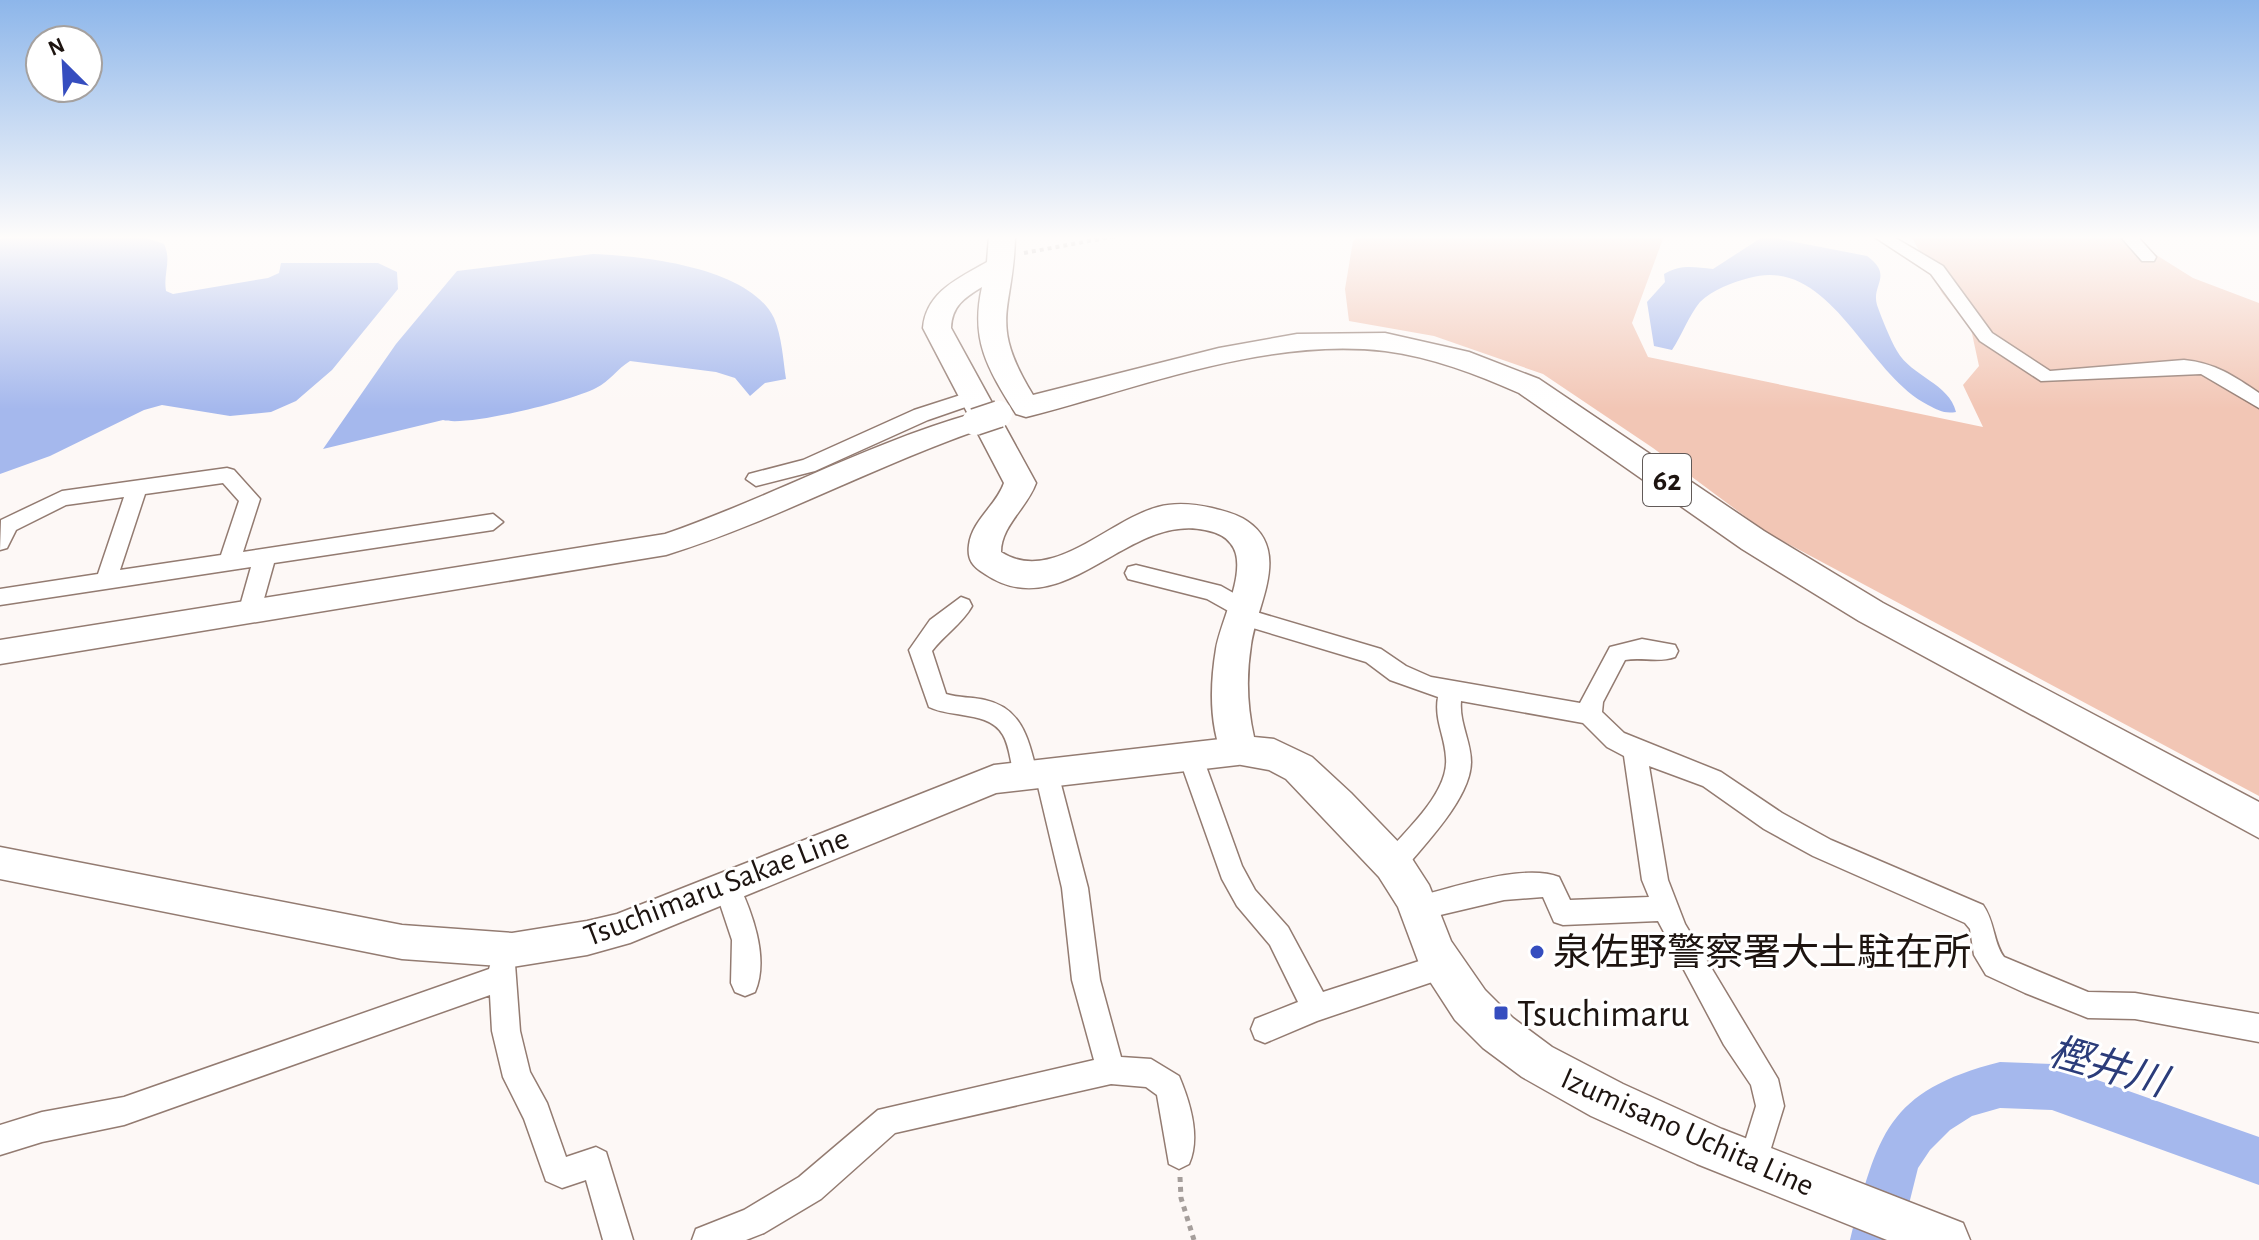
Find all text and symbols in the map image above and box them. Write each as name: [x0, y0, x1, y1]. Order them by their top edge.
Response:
north arrow: [24, 24, 104, 104]
text: N: [45, 33, 68, 60]
road number: 62: [1643, 454, 1691, 506]
street label: Tsuchimaru Sakae Line: [580, 822, 853, 952]
place label: 泉佐野警察署大土駐在所: [1553, 932, 1971, 973]
marker: 泉佐野警察署大土駐在所: [1528, 943, 1546, 961]
place label: Tsuchimaru: [1517, 996, 1689, 1034]
marker: Tsuchimaru: [1492, 1004, 1510, 1022]
water label: 樫井川: [2044, 1030, 2175, 1105]
street label: Izumisano Uchita Line: [1556, 1062, 1819, 1202]

